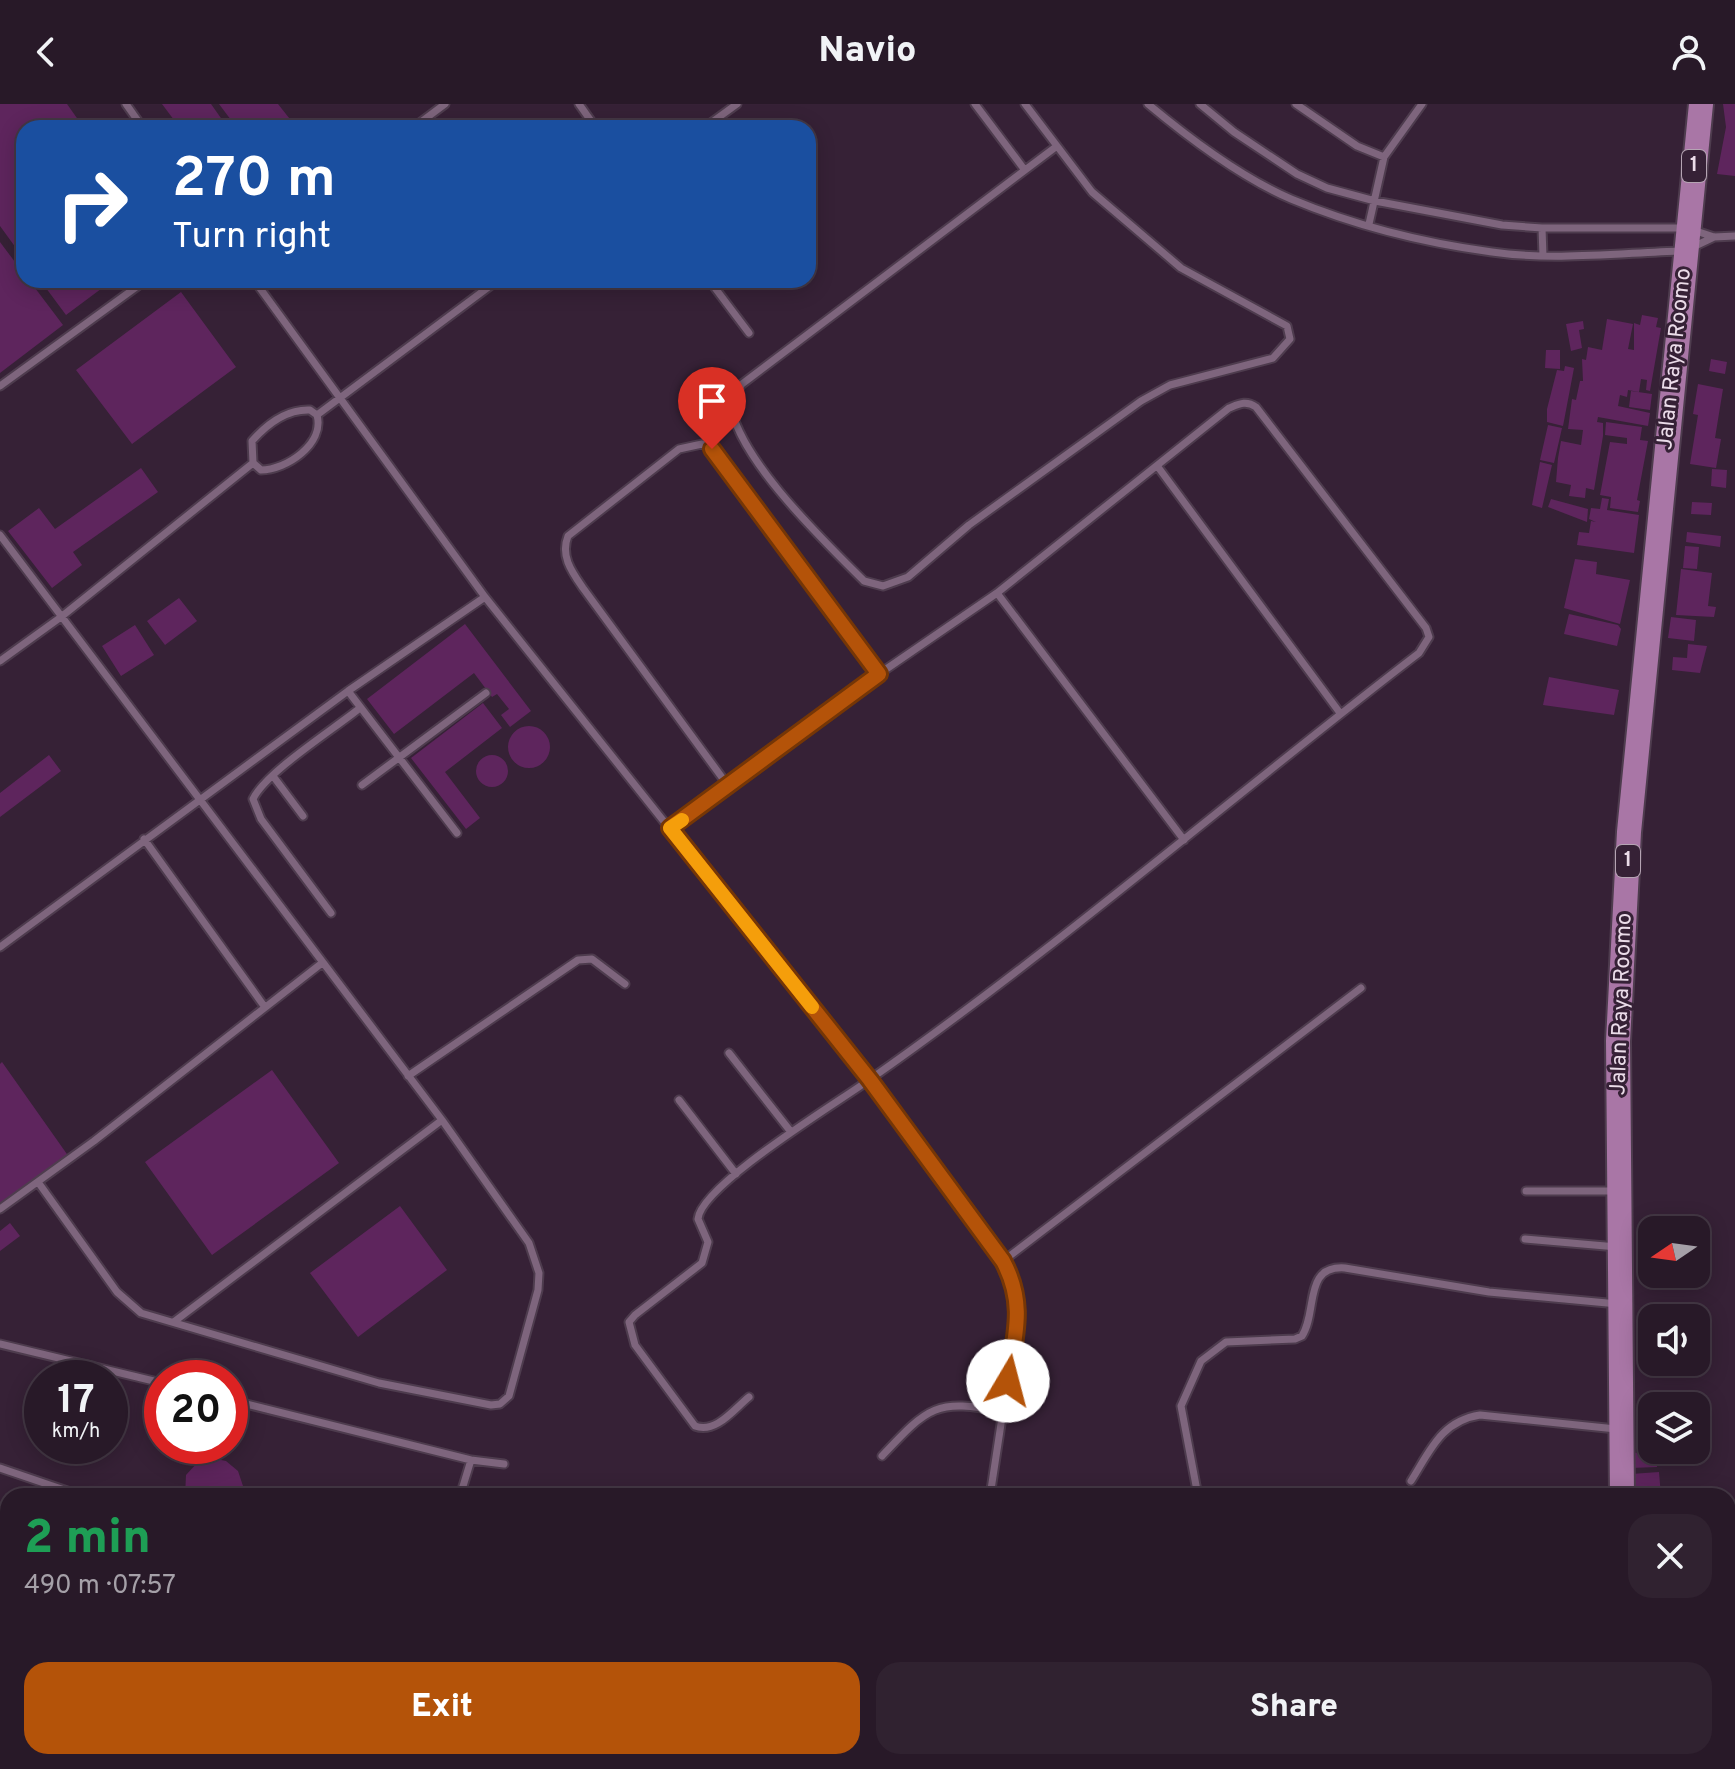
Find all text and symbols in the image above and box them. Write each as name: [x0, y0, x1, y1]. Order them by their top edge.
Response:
text: Navio: [818, 29, 917, 75]
icon: back: [24, 30, 68, 74]
icon: person: [1667, 30, 1711, 74]
text: 270 m: [172, 146, 336, 216]
road number: 1: [1682, 150, 1706, 182]
icon: right: [40, 152, 144, 256]
text: Turn right: [172, 215, 331, 261]
street label: Jalan Raya Roomo: [1652, 267, 1698, 451]
pin: [678, 367, 746, 449]
icon: arrive: [690, 379, 734, 423]
road number: 1: [1616, 845, 1640, 877]
street label: Jalan Raya Roomo: [1605, 912, 1639, 1096]
north arrow: [1638, 1216, 1710, 1288]
map controls: [1638, 1216, 1710, 1464]
button: sound: [1638, 1304, 1710, 1376]
position arrow: [966, 1339, 1050, 1423]
speed limit sign: 20: [144, 1360, 248, 1464]
text: 17: [57, 1377, 95, 1427]
button: layers: [1638, 1392, 1710, 1464]
text: km/h: [52, 1419, 100, 1445]
text: 2 min: [24, 1510, 151, 1570]
button: close: [1628, 1514, 1712, 1598]
text: 490 m · 07:57: [24, 1570, 176, 1603]
button: Exit: [24, 1662, 860, 1754]
button: Share: [876, 1662, 1712, 1754]

